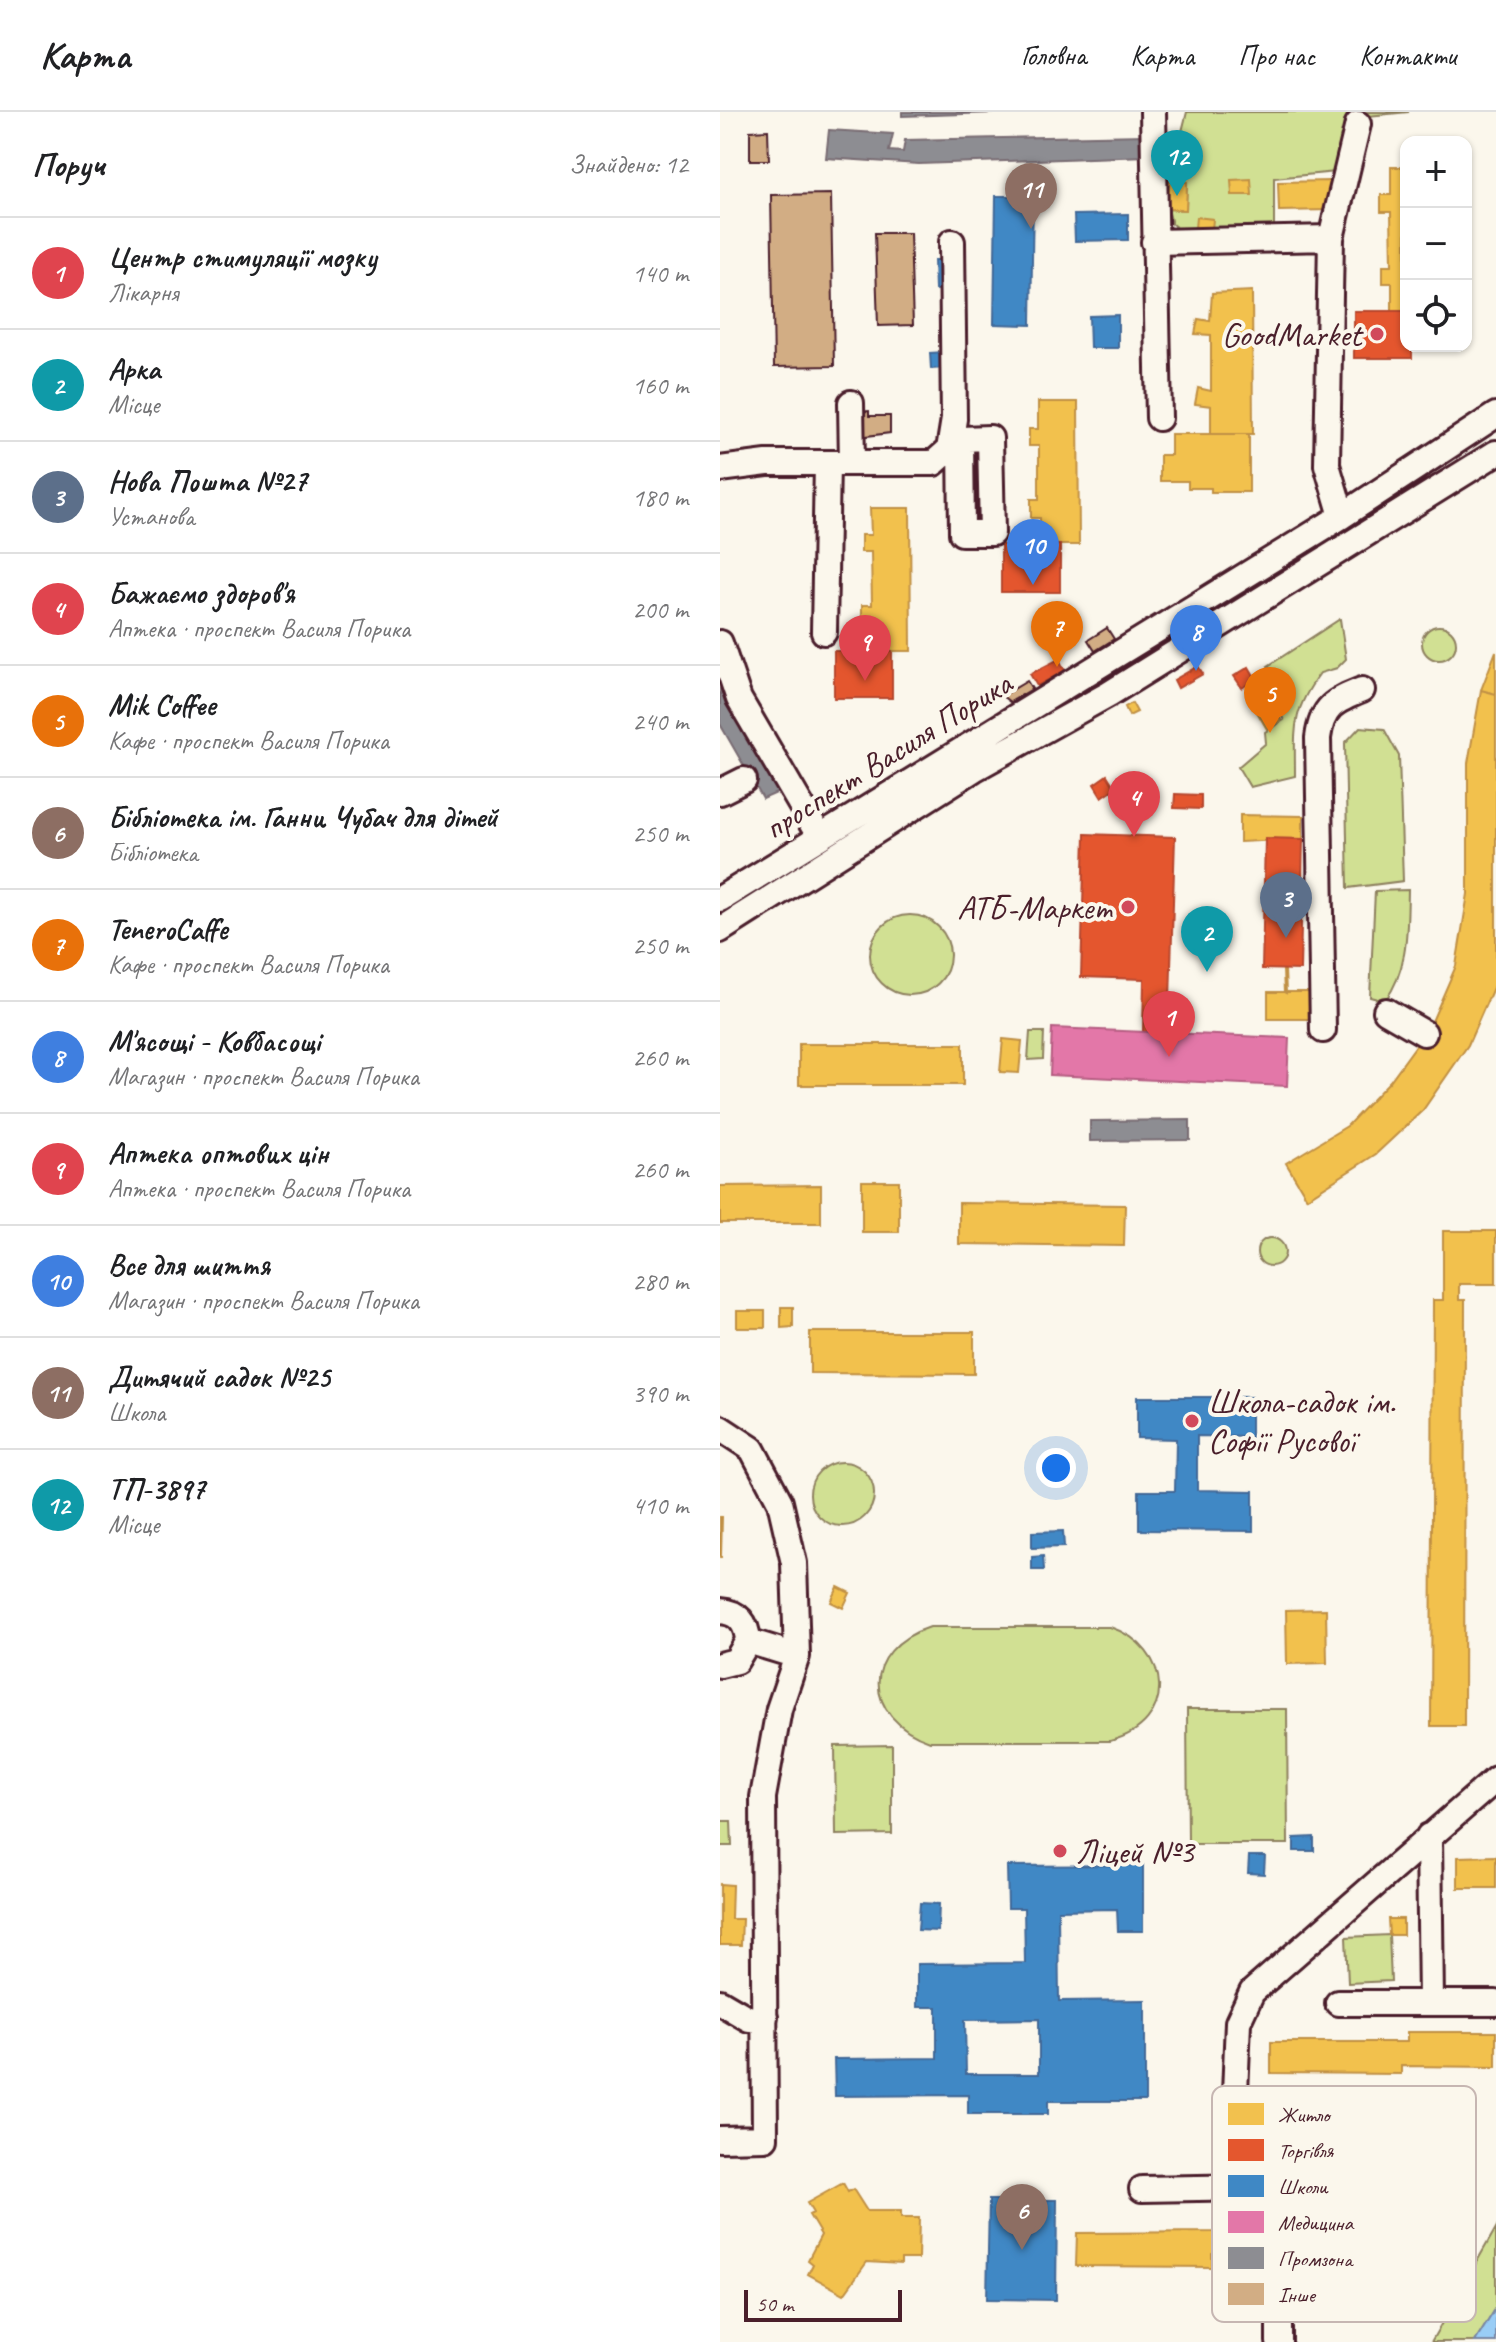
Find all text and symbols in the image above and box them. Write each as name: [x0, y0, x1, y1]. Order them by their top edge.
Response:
text: Карта: [40, 32, 130, 79]
text: Головна: [1021, 38, 1086, 73]
text: Карта: [1130, 38, 1194, 73]
text: Про нас: [1238, 38, 1315, 73]
text: Контакти: [1359, 38, 1456, 73]
pin: 12: [1151, 130, 1203, 196]
map controls: [1400, 136, 1472, 352]
button: +: [1400, 136, 1472, 208]
text: Поруч: [32, 143, 105, 186]
text: Знайдено: 12: [569, 148, 688, 181]
pin: 11: [1005, 163, 1057, 229]
button: −: [1400, 208, 1472, 280]
text: Центр стимуляції мозку: [108, 238, 377, 276]
text: 1: [52, 257, 64, 290]
text: 140 m: [632, 257, 688, 290]
text: Лікарня: [108, 276, 178, 309]
button: locate: [1400, 280, 1472, 352]
place label: GoodMarket: [1222, 313, 1365, 356]
marker: GoodMarket: [1368, 325, 1386, 343]
text: Арка: [108, 350, 160, 388]
text: 2: [52, 369, 64, 402]
text: 160 m: [632, 369, 688, 402]
text: Місце: [108, 388, 159, 421]
text: Нова Пошта №27: [108, 462, 307, 500]
text: 3: [52, 481, 64, 514]
text: 180 m: [632, 481, 688, 514]
text: Установа: [108, 500, 194, 533]
pin: 10: [1007, 519, 1059, 585]
text: Бажаємо здоров'я: [108, 574, 294, 612]
text: 4: [52, 593, 64, 626]
text: 200 m: [632, 593, 688, 626]
pin: 7: [1031, 601, 1083, 667]
pin: 8: [1170, 605, 1222, 671]
text: Аптека · проспект Василя Порика: [108, 612, 410, 645]
pin: 9: [839, 615, 891, 681]
street label: проспект Василя Порика: [755, 661, 1021, 849]
pin: 5: [1244, 667, 1296, 733]
text: Mik Coffee: [108, 686, 215, 724]
text: 5: [52, 705, 64, 738]
text: 240 m: [632, 705, 688, 738]
text: Кафе · проспект Василя Порика: [108, 724, 389, 757]
pin: 4: [1108, 771, 1160, 837]
text: Бібліотека ім. Ганни Чубач для дітей: [108, 798, 497, 836]
text: 6: [52, 817, 64, 850]
text: 250 m: [632, 817, 688, 850]
text: Бібліотека: [108, 836, 198, 869]
pin: 3: [1260, 872, 1312, 938]
place label: АТБ-Маркет: [957, 886, 1113, 929]
marker: АТБ-Маркет: [1119, 898, 1137, 916]
pin: 2: [1181, 906, 1233, 972]
text: TeneroCaffe: [108, 910, 228, 948]
text: 7: [52, 929, 64, 962]
text: 250 m: [632, 929, 688, 962]
text: Кафе · проспект Василя Порика: [108, 948, 389, 981]
pin: 1: [1143, 991, 1195, 1057]
text: М'ясощі - Ковбасощі: [108, 1022, 320, 1060]
text: 8: [52, 1041, 64, 1074]
text: 260 m: [632, 1041, 688, 1074]
text: Магазин · проспект Василя Порика: [108, 1060, 419, 1093]
text: Аптека оптових цін: [108, 1134, 328, 1172]
text: 9: [52, 1153, 64, 1186]
text: 260 m: [632, 1153, 688, 1186]
text: Аптека · проспект Василя Порика: [108, 1172, 410, 1205]
text: Все для шиття: [108, 1246, 270, 1284]
text: 10: [46, 1265, 70, 1298]
text: 280 m: [632, 1265, 688, 1298]
text: Магазин · проспект Василя Порика: [108, 1284, 419, 1317]
text: Дитячий садок №25: [108, 1358, 330, 1396]
text: 11: [46, 1377, 70, 1410]
text: 390 m: [632, 1377, 688, 1410]
place label: Школа-садок ім. Софії Русової: [1208, 1380, 1396, 1462]
text: Школа: [108, 1396, 165, 1429]
marker: Школа-садок ім. Софії Русової: [1183, 1412, 1201, 1430]
your location: [1036, 1448, 1076, 1488]
text: ТП-3897: [108, 1470, 205, 1508]
text: 12: [46, 1489, 70, 1522]
text: 410 m: [632, 1489, 688, 1522]
text: Місце: [108, 1508, 159, 1541]
place label: Ліцей №3: [1076, 1830, 1197, 1873]
marker: Ліцей №3: [1051, 1842, 1069, 1860]
legend: [1212, 2086, 1476, 2322]
text: Житло: [1278, 2101, 1332, 2129]
text: Торгівля: [1278, 2137, 1334, 2165]
text: Школи: [1278, 2173, 1329, 2201]
pin: 6: [996, 2184, 1048, 2250]
text: Медицина: [1278, 2209, 1354, 2237]
text: Промзона: [1278, 2245, 1354, 2273]
text: Інше: [1278, 2281, 1317, 2309]
scale bar: [744, 2286, 902, 2322]
text: 50 m: [756, 2290, 793, 2318]

